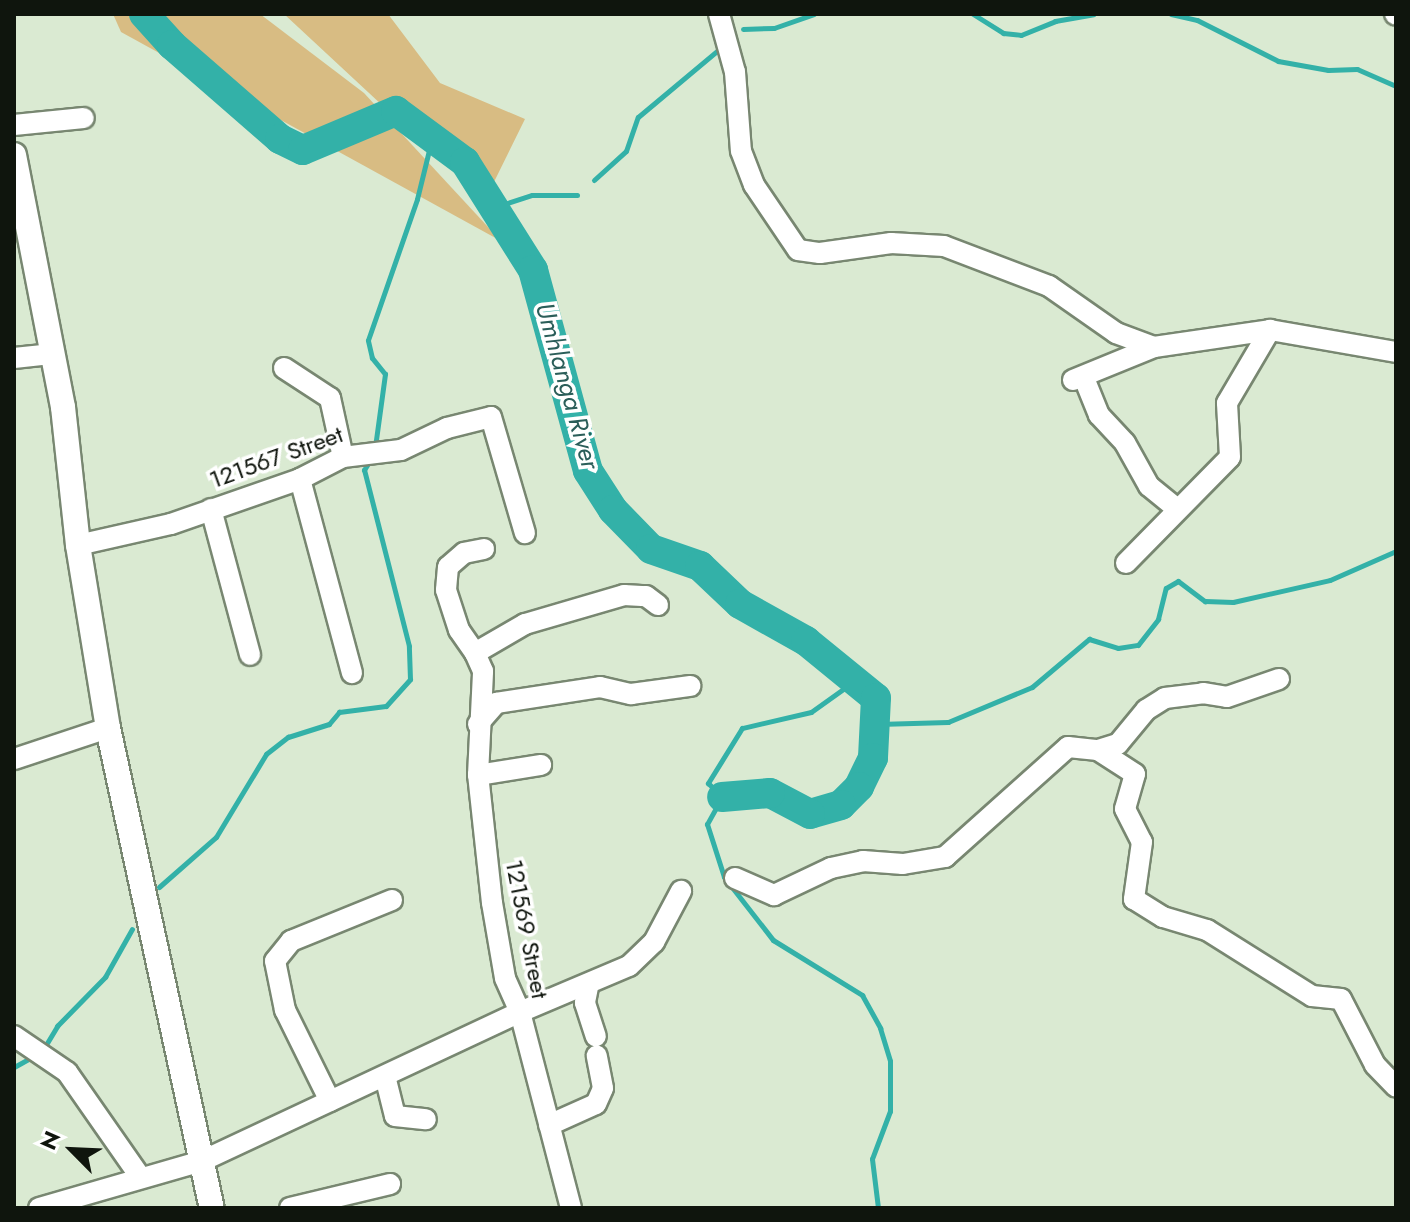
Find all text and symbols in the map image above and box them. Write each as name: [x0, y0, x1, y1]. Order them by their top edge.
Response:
water label: Umhlanga River: [528, 299, 606, 473]
street label: 121567 Street: [205, 420, 347, 494]
street label: 121569 Street: [499, 857, 555, 1001]
north arrow: [32, 1110, 112, 1190]
text: N: [32, 1126, 68, 1155]

